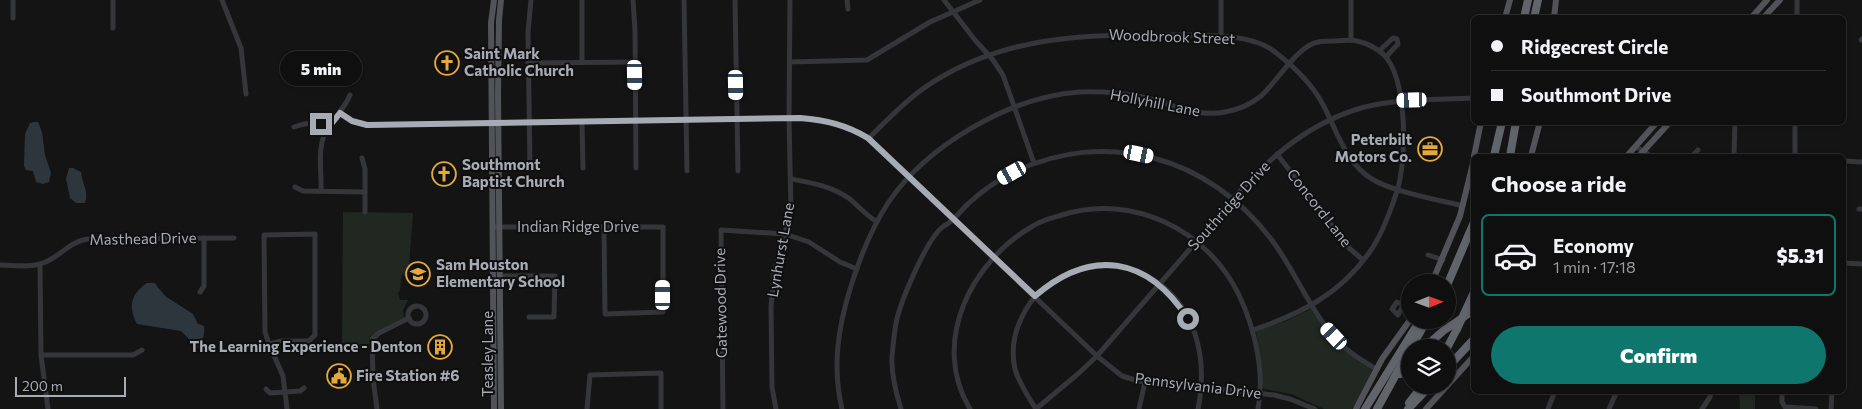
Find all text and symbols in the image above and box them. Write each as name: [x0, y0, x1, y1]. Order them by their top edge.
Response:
street label: Woodbrook Street: [1108, 25, 1236, 47]
text: Ridgecrest Circle: [1521, 35, 1668, 58]
place label: Saint Mark Catholic Church: [464, 44, 574, 79]
church icon: Saint Mark Catholic Church: [434, 50, 460, 76]
callout: 5 min: [280, 52, 362, 86]
text: 5 min: [301, 59, 341, 78]
car: [627, 60, 642, 90]
car: [728, 70, 743, 100]
text: Southmont Drive: [1521, 83, 1671, 106]
street label: Hollyhill Lane: [1109, 84, 1202, 120]
car: [1396, 92, 1427, 108]
route end: [310, 113, 332, 135]
place label: Peterbilt Motors Co.: [1335, 130, 1412, 165]
office icon: Peterbilt Motors Co.: [1417, 136, 1443, 162]
car: [1122, 144, 1155, 164]
place label: Southmont Baptist Church: [462, 155, 565, 190]
street label: Southridge Drive: [1183, 157, 1273, 254]
car: [995, 159, 1028, 187]
church icon: Southmont Baptist Church: [431, 161, 457, 187]
street label: Concord Lane: [1284, 165, 1356, 250]
text: Choose a ride: [1491, 170, 1626, 197]
street label: Lynhurst Lane: [763, 201, 797, 299]
street label: Indian Ridge Drive: [517, 217, 639, 235]
street label: Masthead Drive: [89, 228, 197, 248]
icon: car: [1493, 233, 1538, 278]
text: Economy: [1553, 234, 1634, 257]
text: $5.31: [1777, 244, 1824, 267]
street label: Gatewood Drive: [710, 248, 730, 358]
place label: Sam Houston Elementary School: [436, 255, 565, 290]
text: 1 min · 17:18: [1553, 257, 1636, 276]
school or university icon: Sam Houston Elementary School: [405, 261, 431, 287]
north arrow: [1401, 274, 1456, 329]
map controls: [1401, 274, 1456, 394]
car: [655, 280, 670, 310]
route start: [1177, 308, 1199, 330]
street label: Teasley Lane: [478, 311, 496, 397]
car: [1318, 320, 1349, 352]
button: Confirm: [1491, 326, 1826, 384]
building icon: The Learning Experience - Denton: [427, 334, 453, 360]
place label: The Learning Experience - Denton: [190, 337, 422, 355]
button: layers: [1401, 339, 1456, 394]
public building icon: Fire Station #6: [326, 363, 352, 389]
place label: Fire Station #6: [356, 366, 459, 384]
street label: Pennsylvania Drive: [1134, 368, 1262, 402]
scale bar: [15, 374, 126, 397]
text: 200 m: [22, 377, 63, 394]

